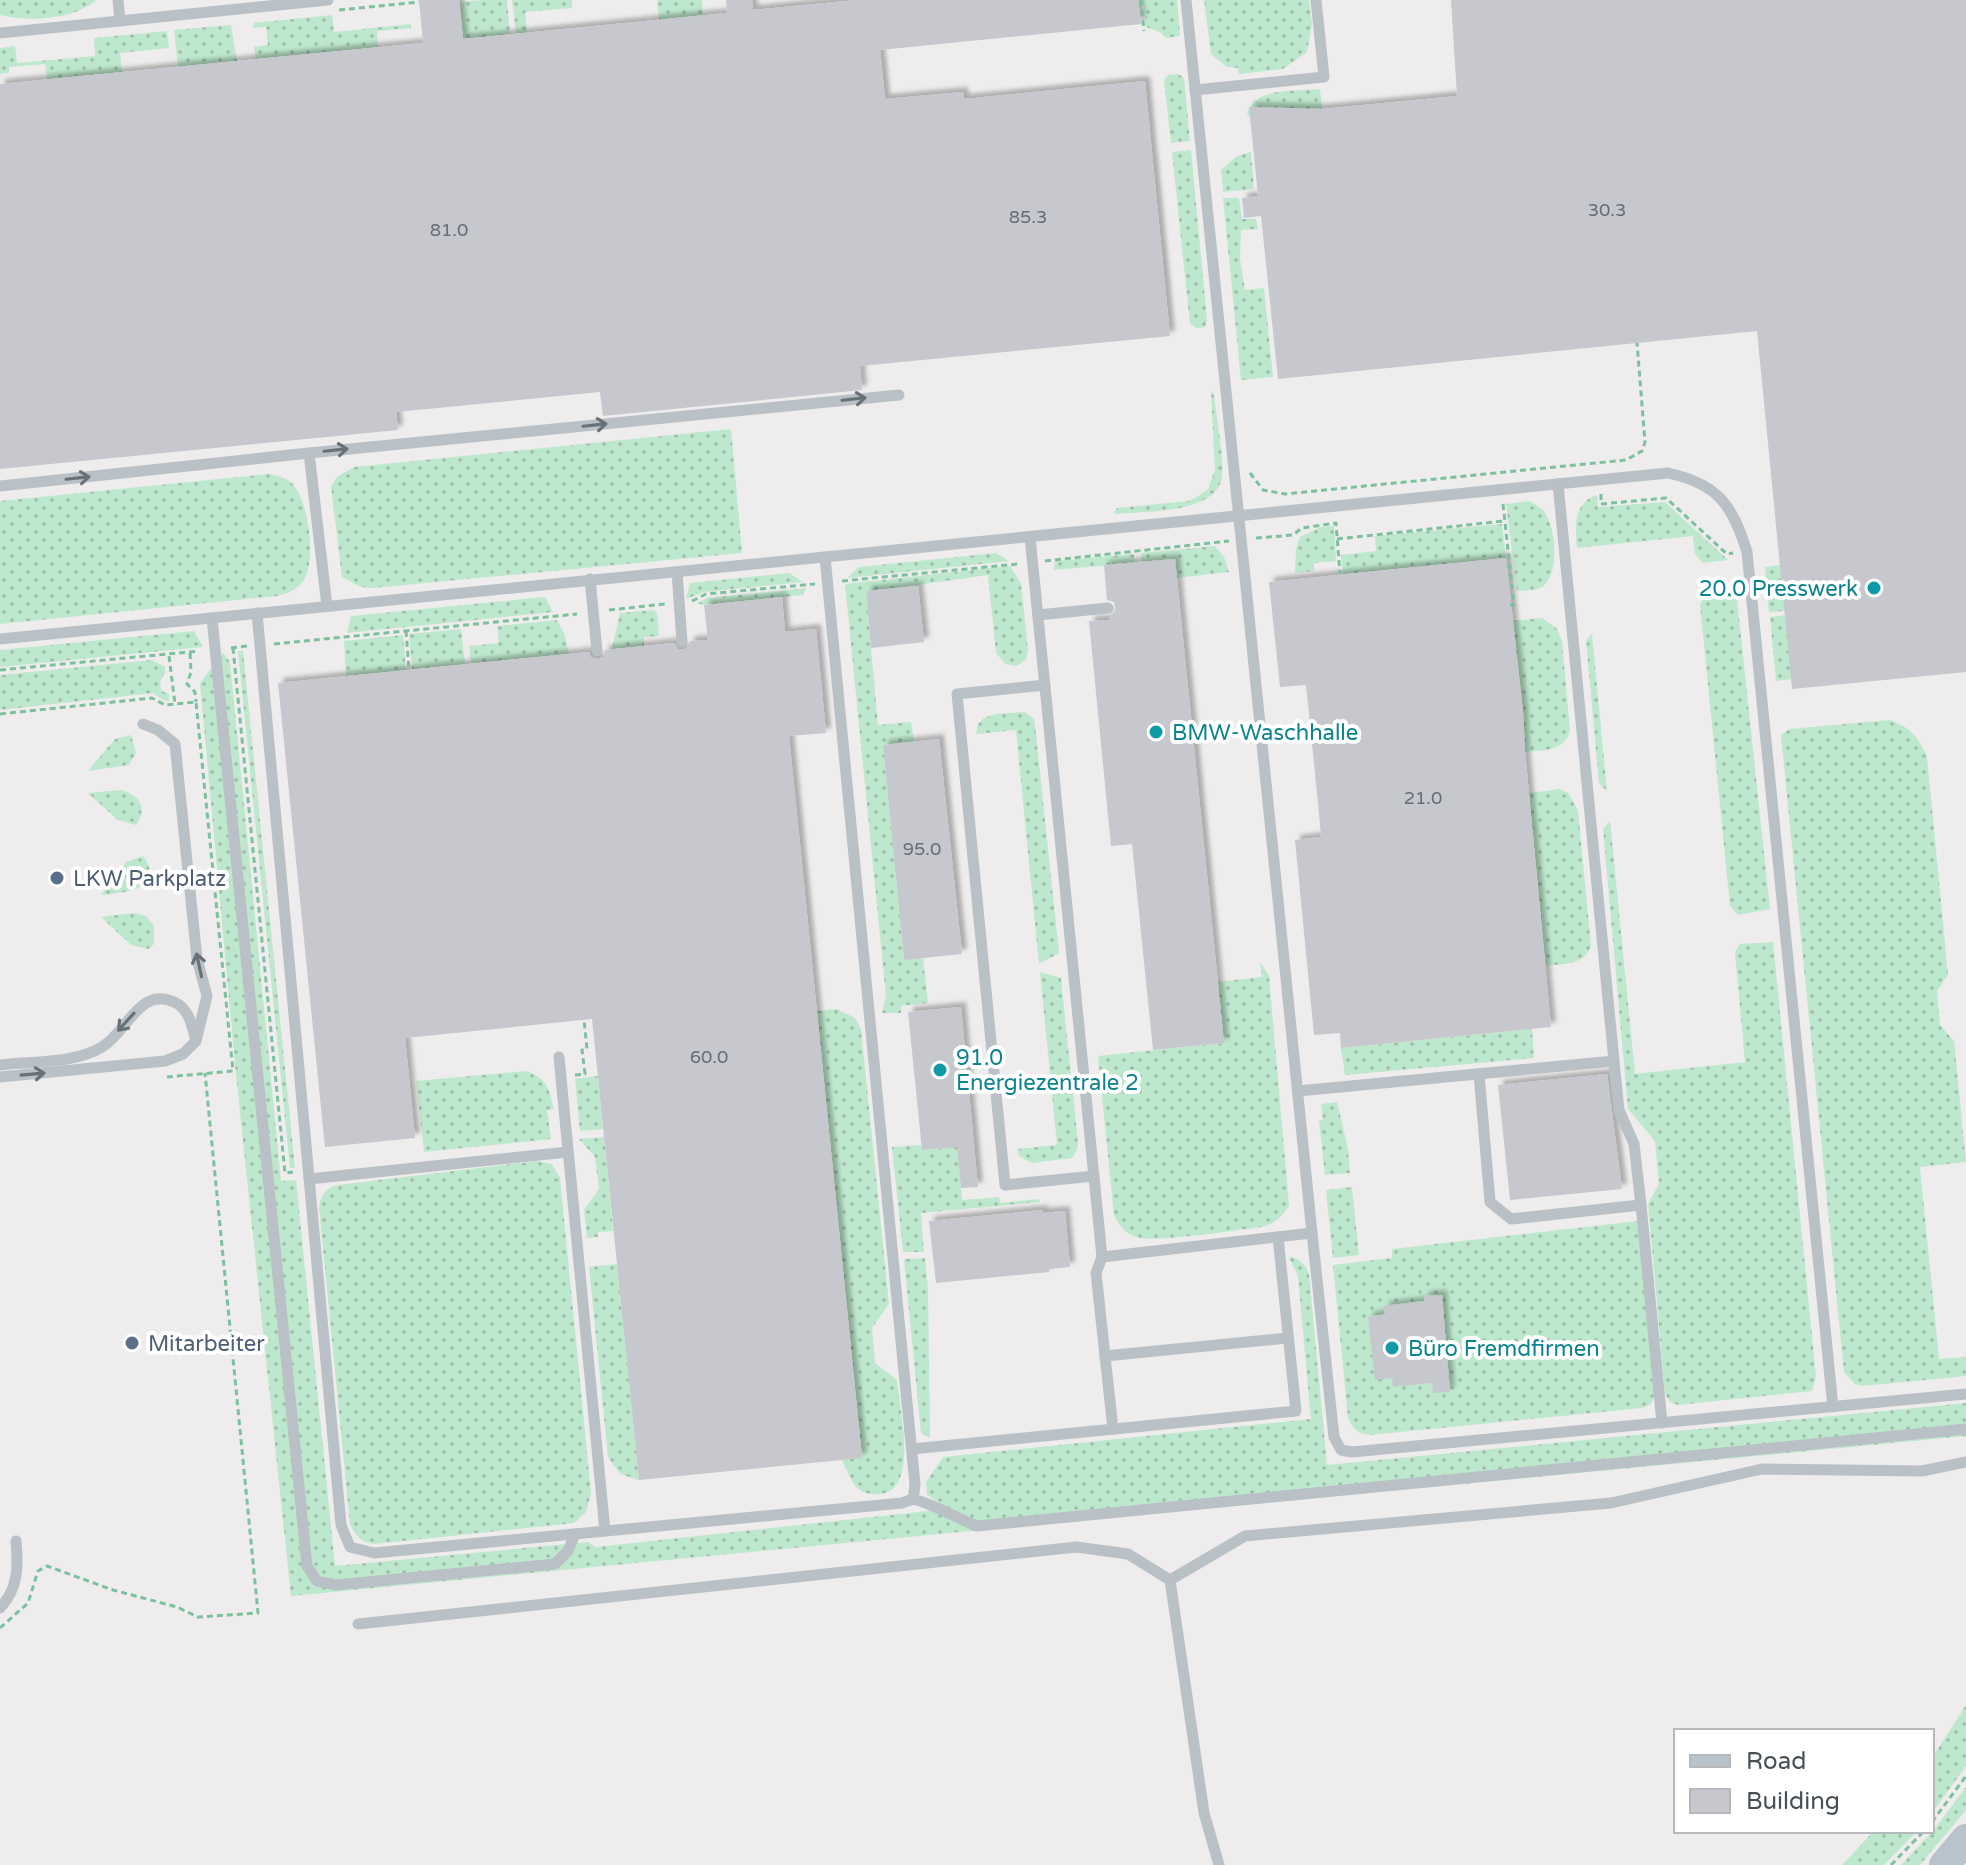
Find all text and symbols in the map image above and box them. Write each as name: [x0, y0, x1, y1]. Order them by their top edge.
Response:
house number: 30.3: [1588, 199, 1626, 221]
house number: 85.3: [1009, 206, 1047, 228]
house number: 81.0: [430, 219, 468, 241]
one-way arrow: [840, 392, 867, 407]
one-way arrow: [581, 417, 608, 432]
one-way arrow: [322, 443, 349, 458]
one-way arrow: [64, 470, 90, 485]
place label: 20.0 Presswerk: [1699, 576, 1858, 602]
marker: 20.0 Presswerk: [1865, 579, 1883, 597]
place label: BMW-Waschhalle: [1172, 720, 1358, 746]
marker: BMW-Waschhalle: [1147, 723, 1165, 741]
house number: 21.0: [1404, 787, 1442, 809]
house number: 95.0: [903, 838, 941, 860]
place label: LKW Parkplatz: [73, 866, 226, 892]
marker: LKW Parkplatz: [48, 869, 66, 887]
one-way arrow: [191, 953, 206, 979]
one-way arrow: [117, 1012, 135, 1032]
place label: 91.0 Energiezentrale 2: [956, 1045, 1139, 1096]
house number: 60.0: [690, 1046, 728, 1068]
marker: 91.0 Energiezentrale 2: [931, 1061, 949, 1079]
one-way arrow: [19, 1066, 46, 1081]
place label: Mitarbeiter: [148, 1331, 265, 1357]
marker: Mitarbeiter: [123, 1334, 141, 1352]
place label: Büro Fremdfirmen: [1408, 1336, 1600, 1362]
marker: Büro Fremdfirmen: [1383, 1339, 1401, 1357]
legend: [1674, 1729, 1934, 1833]
text: Road: [1746, 1747, 1806, 1776]
text: Building: [1746, 1787, 1840, 1816]

